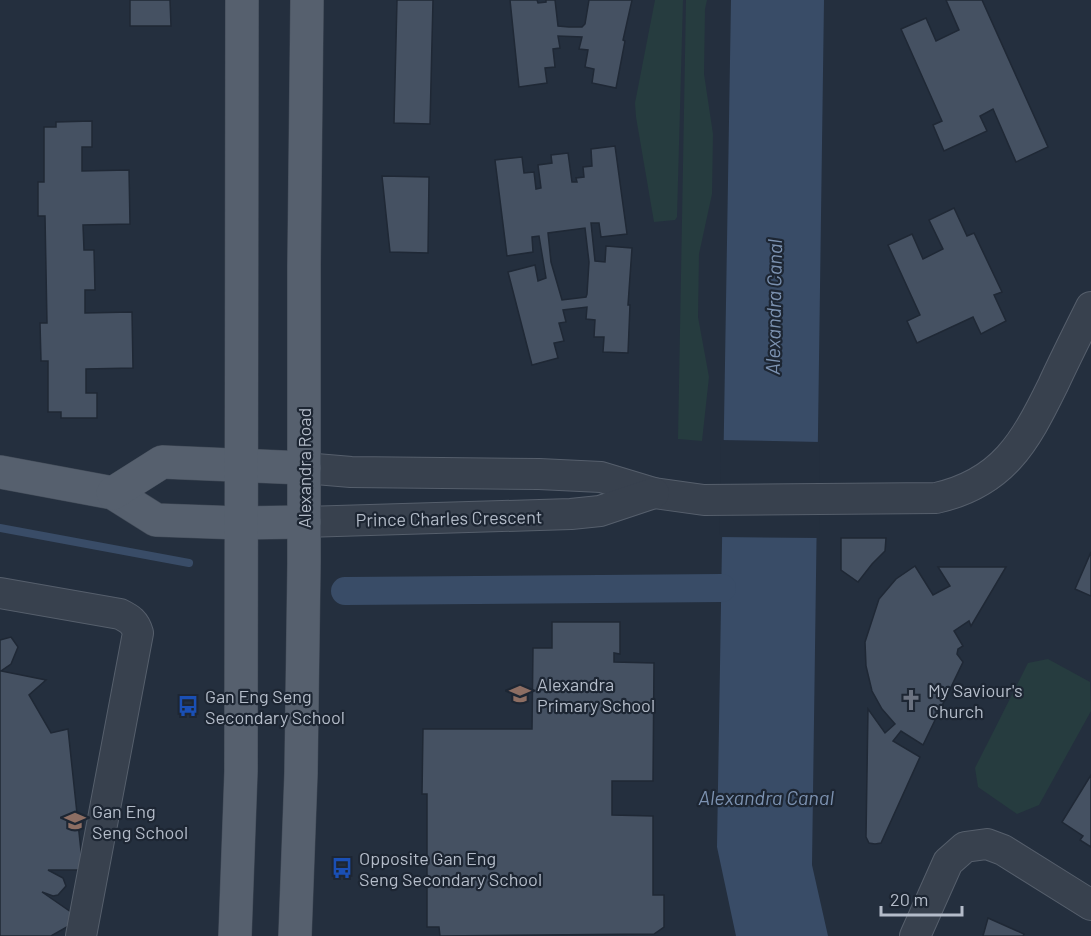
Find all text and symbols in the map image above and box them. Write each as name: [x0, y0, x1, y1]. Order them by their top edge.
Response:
water label: Alexandra Canal: [760, 238, 786, 375]
street label: Alexandra Road: [293, 408, 315, 528]
street label: Prince Charles Crescent: [355, 505, 543, 531]
place label: Alexandra Primary School: [537, 673, 655, 716]
place label: My Saviour's Church: [928, 679, 1023, 722]
school or university icon: Alexandra Primary School: [508, 682, 532, 706]
place label: Gan Eng Seng Secondary School: [205, 685, 345, 728]
church icon: My Saviour's Church: [899, 688, 923, 712]
bus stop icon: Gan Eng Seng Secondary School: [176, 694, 200, 718]
water label: Alexandra Canal: [698, 785, 834, 809]
place label: Gan Eng Seng School: [92, 800, 188, 843]
school or university icon: Gan Eng Seng School: [63, 809, 87, 833]
place label: Opposite Gan Eng Seng Secondary School: [359, 847, 542, 890]
bus stop icon: Opposite Gan Eng Seng Secondary School: [330, 856, 354, 880]
scale bar: [881, 879, 962, 917]
text: 20 m: [890, 888, 928, 910]

